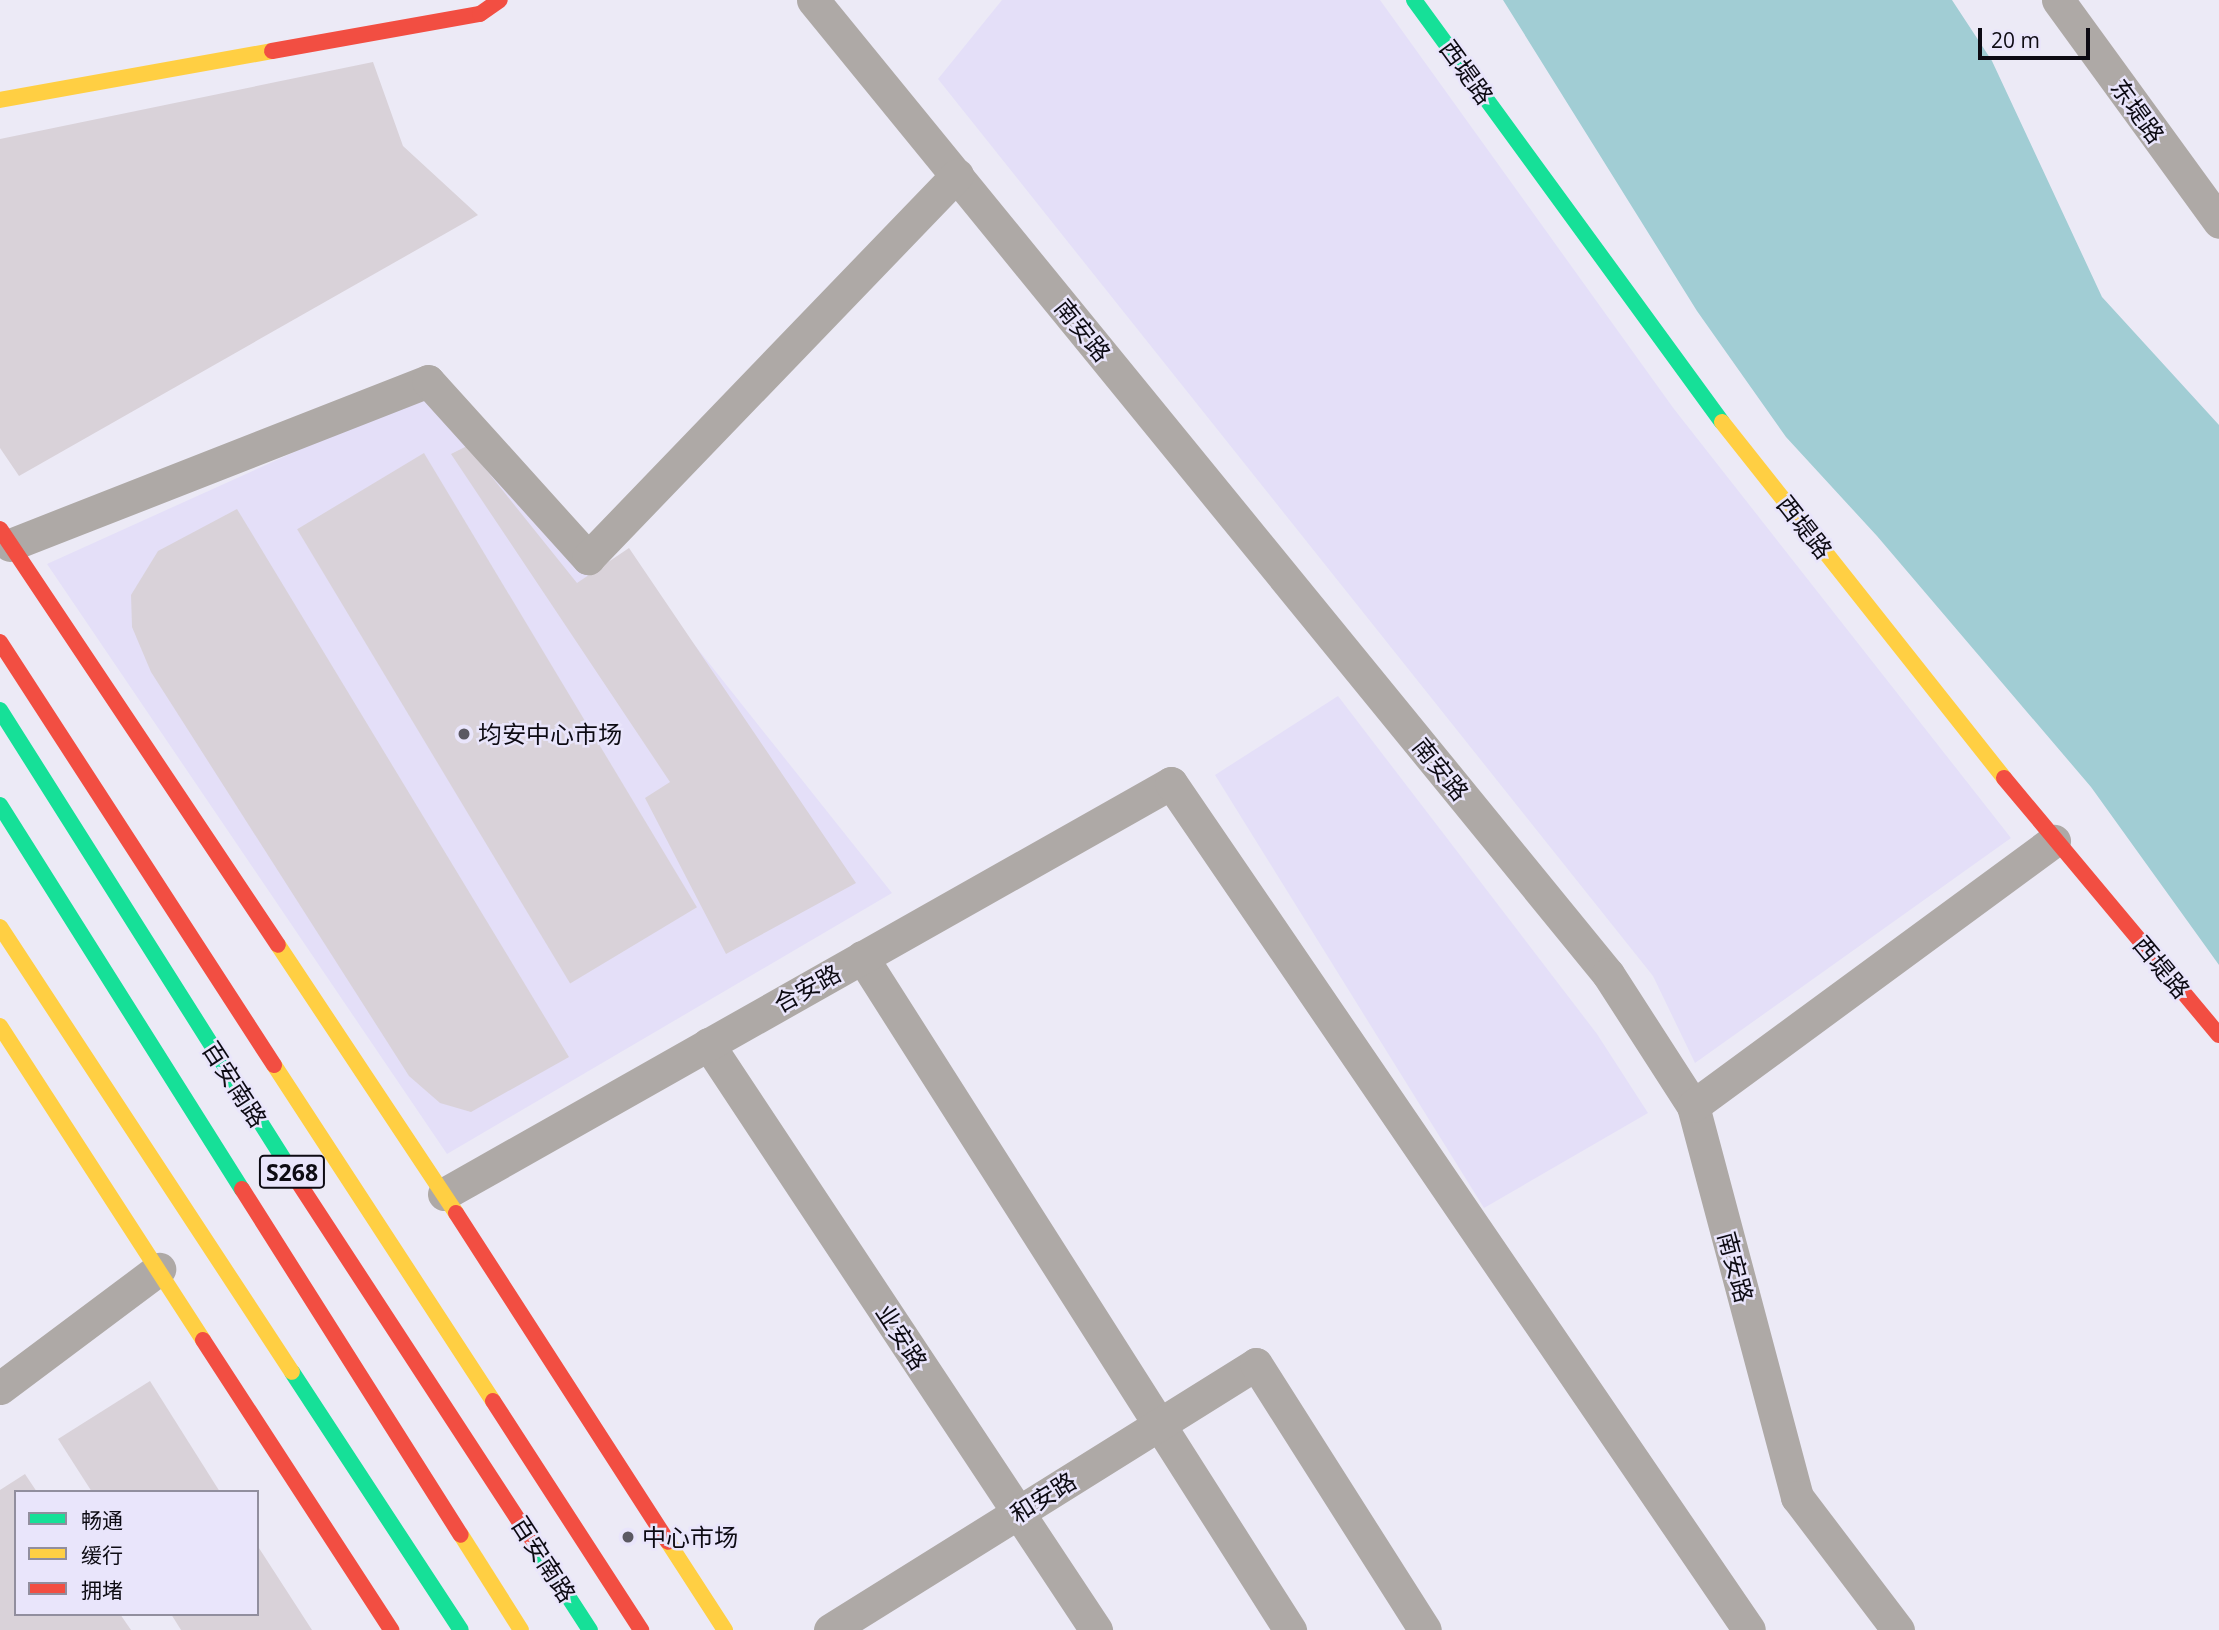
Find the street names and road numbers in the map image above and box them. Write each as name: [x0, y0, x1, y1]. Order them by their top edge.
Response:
street label: 西堤路: [1434, 34, 1500, 110]
street label: 东堤路: [2105, 73, 2171, 149]
street label: 南安路: [1049, 293, 1117, 367]
street label: 西堤路: [1771, 490, 1839, 564]
street label: 南安路: [1407, 732, 1475, 806]
street label: 西堤路: [2128, 930, 2196, 1004]
street label: 合安路: [769, 958, 845, 1018]
street label: 百安南路: [197, 1036, 273, 1132]
road number: S268: [259, 1152, 325, 1191]
street label: 南安路: [1713, 1228, 1759, 1306]
street label: 业安路: [870, 1299, 934, 1375]
street label: 和安路: [1005, 1466, 1081, 1528]
street label: 百安南路: [506, 1511, 582, 1607]

